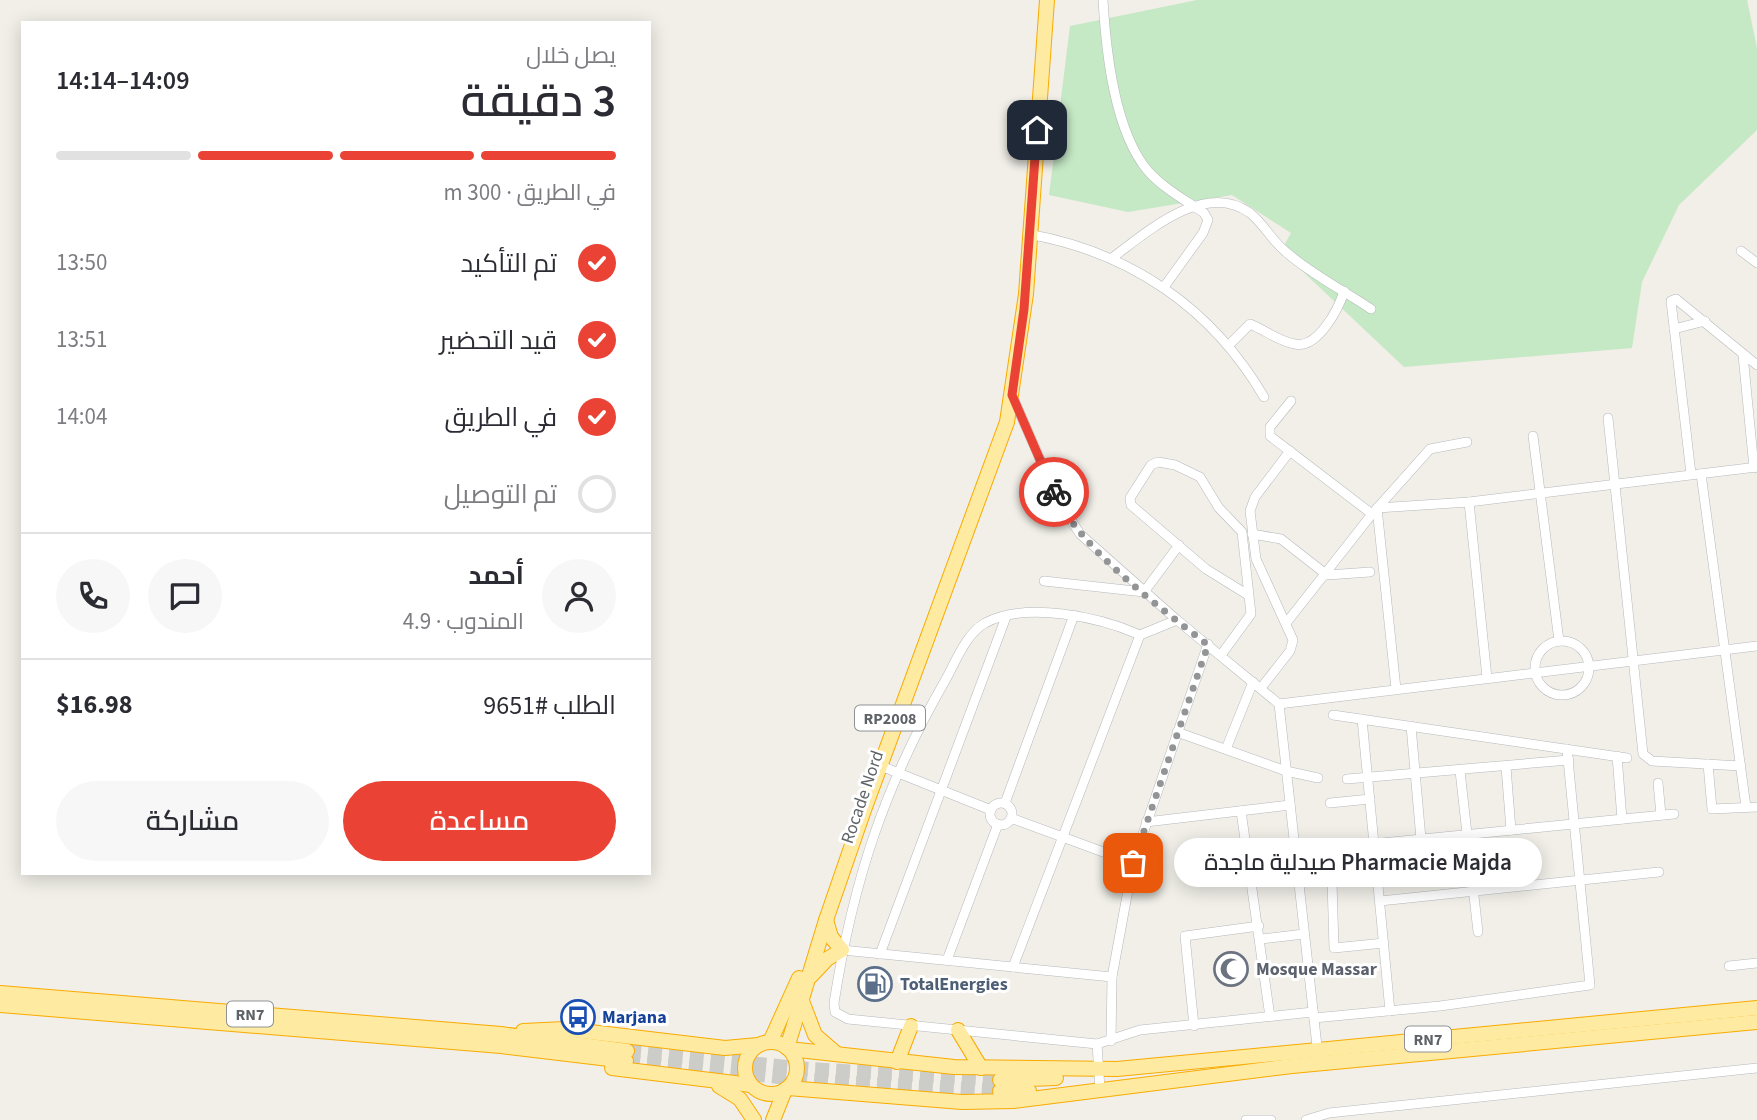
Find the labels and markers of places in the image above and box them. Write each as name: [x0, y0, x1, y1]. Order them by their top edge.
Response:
pin: [1007, 100, 1067, 160]
pin: [1103, 833, 1163, 893]
callout: Pharmacie Majda صيدلية ماجدة: [1175, 838, 1542, 888]
mosque icon: Mosque Massar: [1212, 950, 1250, 988]
place label: Mosque Massar: [1256, 957, 1378, 982]
fuel station icon: TotalEnergies: [856, 965, 894, 1003]
place label: TotalEnergies: [900, 972, 1008, 997]
bus stop icon: Marjana: [559, 998, 597, 1036]
place label: Marjana: [602, 1005, 667, 1030]

